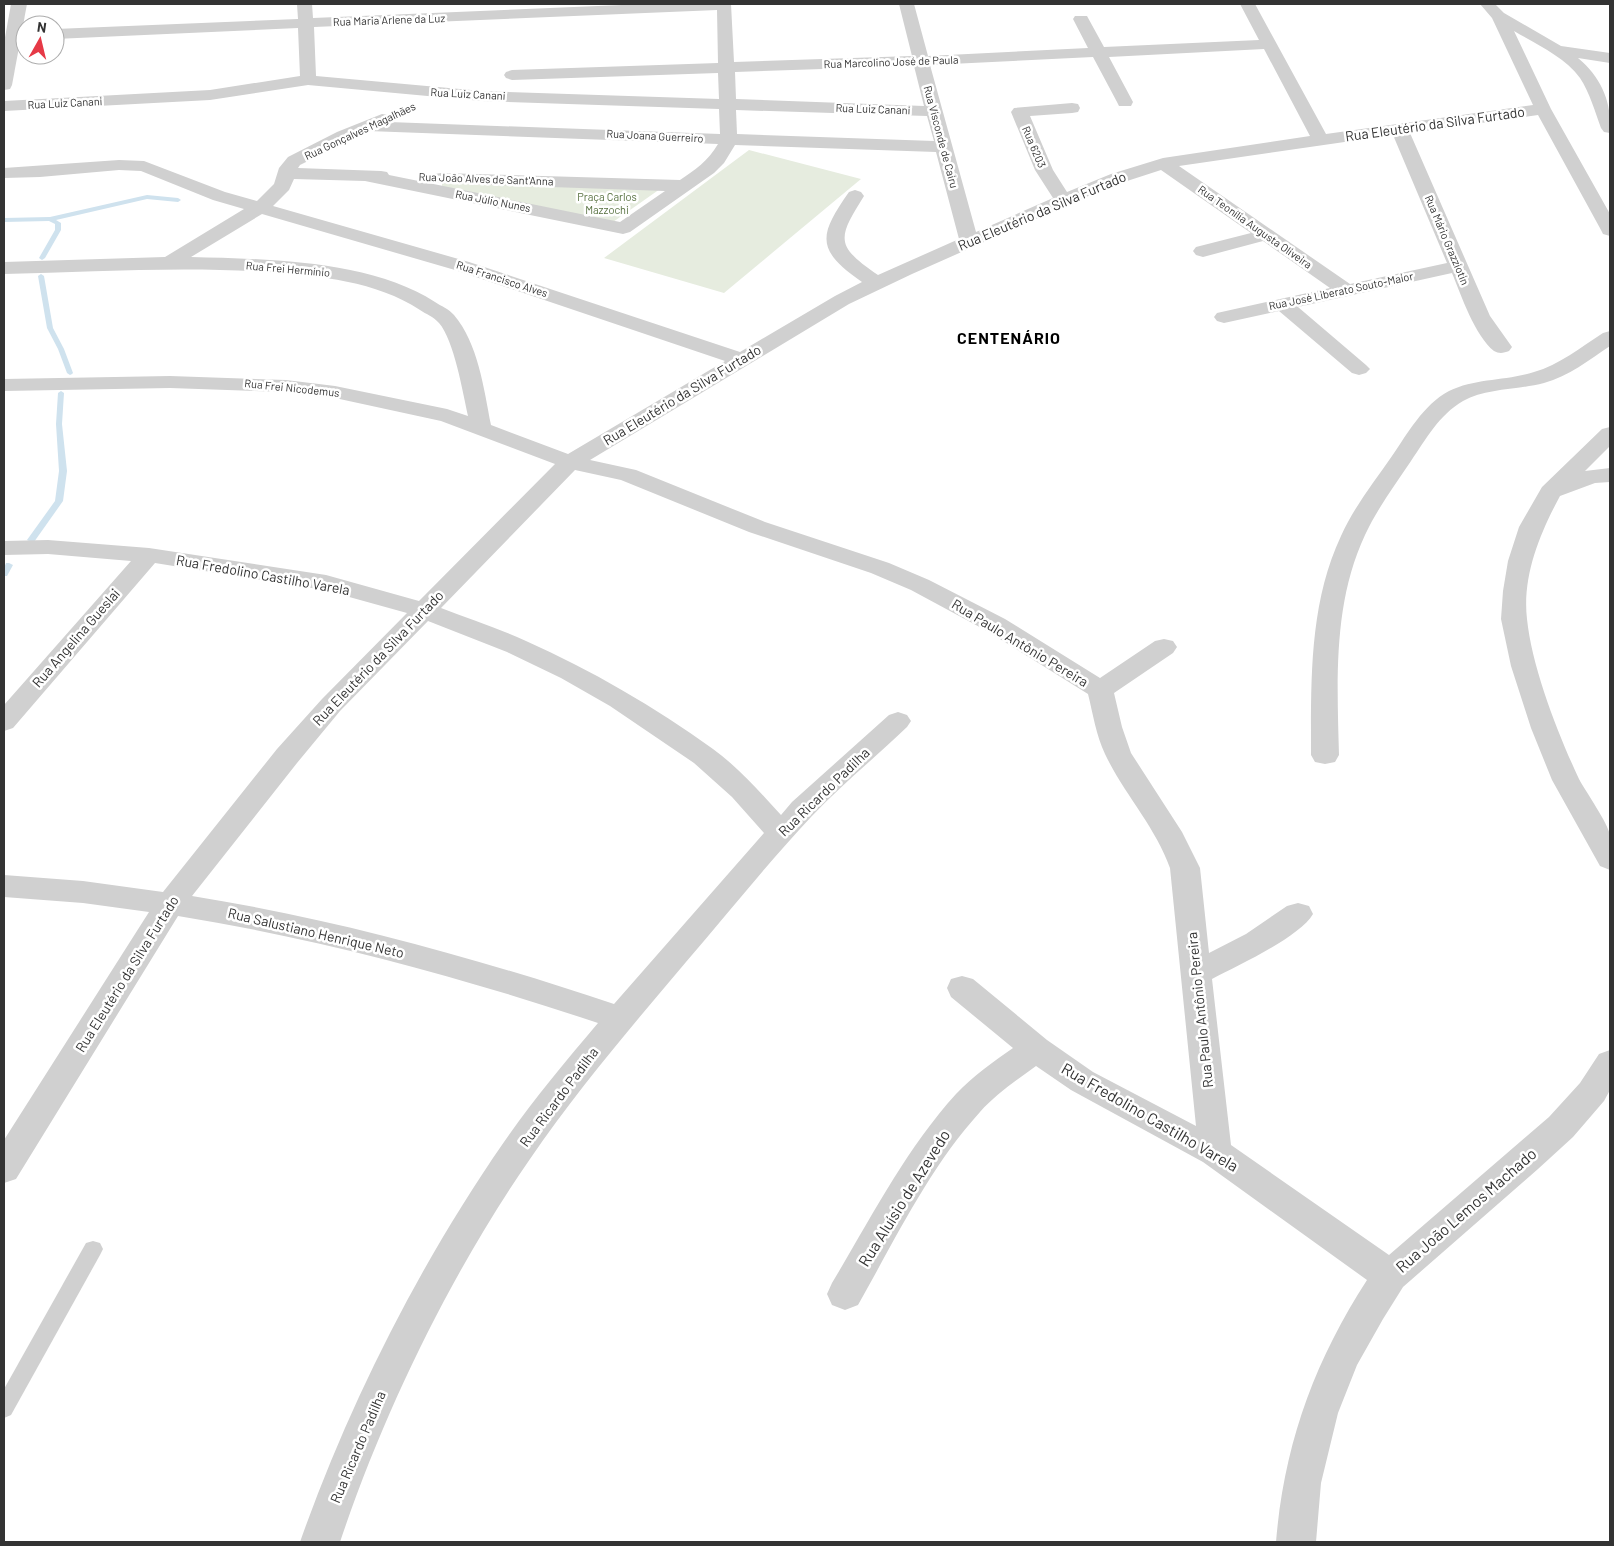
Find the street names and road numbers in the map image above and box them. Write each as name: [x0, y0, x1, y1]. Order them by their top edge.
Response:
street label: Rua Maria Arlene da Luz: [333, 11, 445, 28]
street label: Rua Marcolino José de Paula: [823, 53, 959, 70]
street label: Rua Visconde de Cairu: [922, 84, 961, 190]
street label: Rua Luiz Canani: [430, 85, 506, 102]
street label: Rua Luiz Canani: [27, 94, 103, 111]
street label: Rua Gonçalves Magalhães: [302, 99, 417, 162]
street label: Rua Luiz Canani: [835, 101, 911, 116]
street label: Rua Eleutério da Silva Furtado: [1344, 102, 1526, 145]
street label: Rua 6203: [1020, 124, 1049, 170]
street label: Rua Joana Guerreiro: [606, 126, 704, 145]
street label: Rua Eleutério da Silva Furtado: [955, 167, 1129, 254]
street label: Rua João Alves de Sant'Anna: [418, 170, 554, 187]
street label: Rua Teonília Augusta Oliveira: [1196, 182, 1315, 271]
street label: Rua Júlio Nunes: [454, 187, 532, 214]
street label: Rua Mário Grazziotin: [1423, 193, 1472, 287]
street label: Rua Frei Hermínio: [245, 258, 331, 279]
street label: Rua Francisco Alves: [455, 258, 549, 299]
street label: Rua José Liberato Souto-Maior: [1267, 269, 1414, 312]
street label: Rua Eleutério da Silva Furtado: [600, 341, 764, 449]
street label: Rua Frei Nicodemus: [244, 376, 340, 399]
street label: Rua Fredolino Castilho Varela: [175, 551, 351, 598]
street label: Rua Angelina Gueslai: [28, 585, 123, 691]
street label: Rua Eleutério da Silva Furtado: [309, 587, 447, 729]
street label: Rua Paulo Antônio Pereira: [949, 595, 1092, 690]
street label: Rua Ricardo Padilha: [774, 744, 873, 840]
street label: Rua Eleutério da Silva Furtado: [71, 892, 182, 1055]
street label: Rua Salustiano Henrique Neto: [226, 904, 406, 961]
street label: Rua Paulo Antônio Pereira: [1183, 931, 1216, 1089]
street label: Rua Ricardo Padilha: [516, 1044, 602, 1150]
street label: Rua Fredolino Castilho Varela: [1058, 1058, 1242, 1175]
street label: Rua Aluísio de Azevedo: [854, 1126, 953, 1270]
street label: Rua João Lemos Machado: [1391, 1143, 1540, 1276]
street label: Rua Ricardo Padilha: [326, 1388, 389, 1505]

